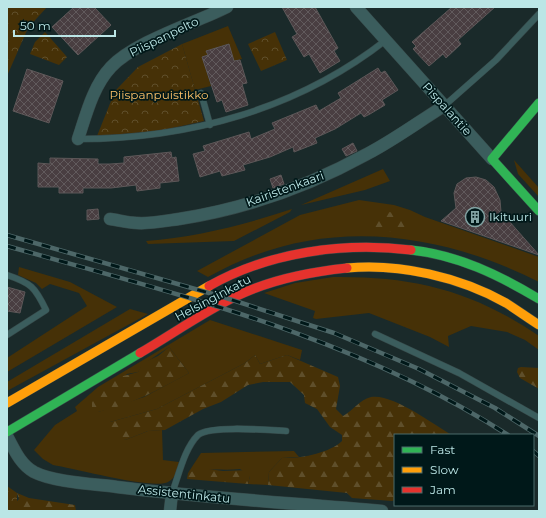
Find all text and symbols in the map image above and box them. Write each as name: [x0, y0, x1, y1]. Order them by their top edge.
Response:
scale bar: [14, 12, 115, 38]
street label: Piispanpelto: [127, 13, 201, 60]
text: 50 m: [20, 18, 51, 33]
street label: Pispalantie: [419, 79, 475, 138]
park label: Piispanpuistikko: [109, 87, 209, 102]
street label: Kairistenkaari: [244, 168, 326, 210]
building icon: Ikituuri: [464, 206, 486, 228]
place label: Ikituuri: [489, 209, 532, 224]
street label: Helsinginkatu: [172, 271, 253, 324]
legend: [394, 434, 534, 506]
text: Fast: [430, 442, 455, 457]
text: Slow: [430, 462, 459, 477]
street label: Assistentinkatu: [137, 481, 231, 506]
text: Jam: [429, 482, 456, 497]

